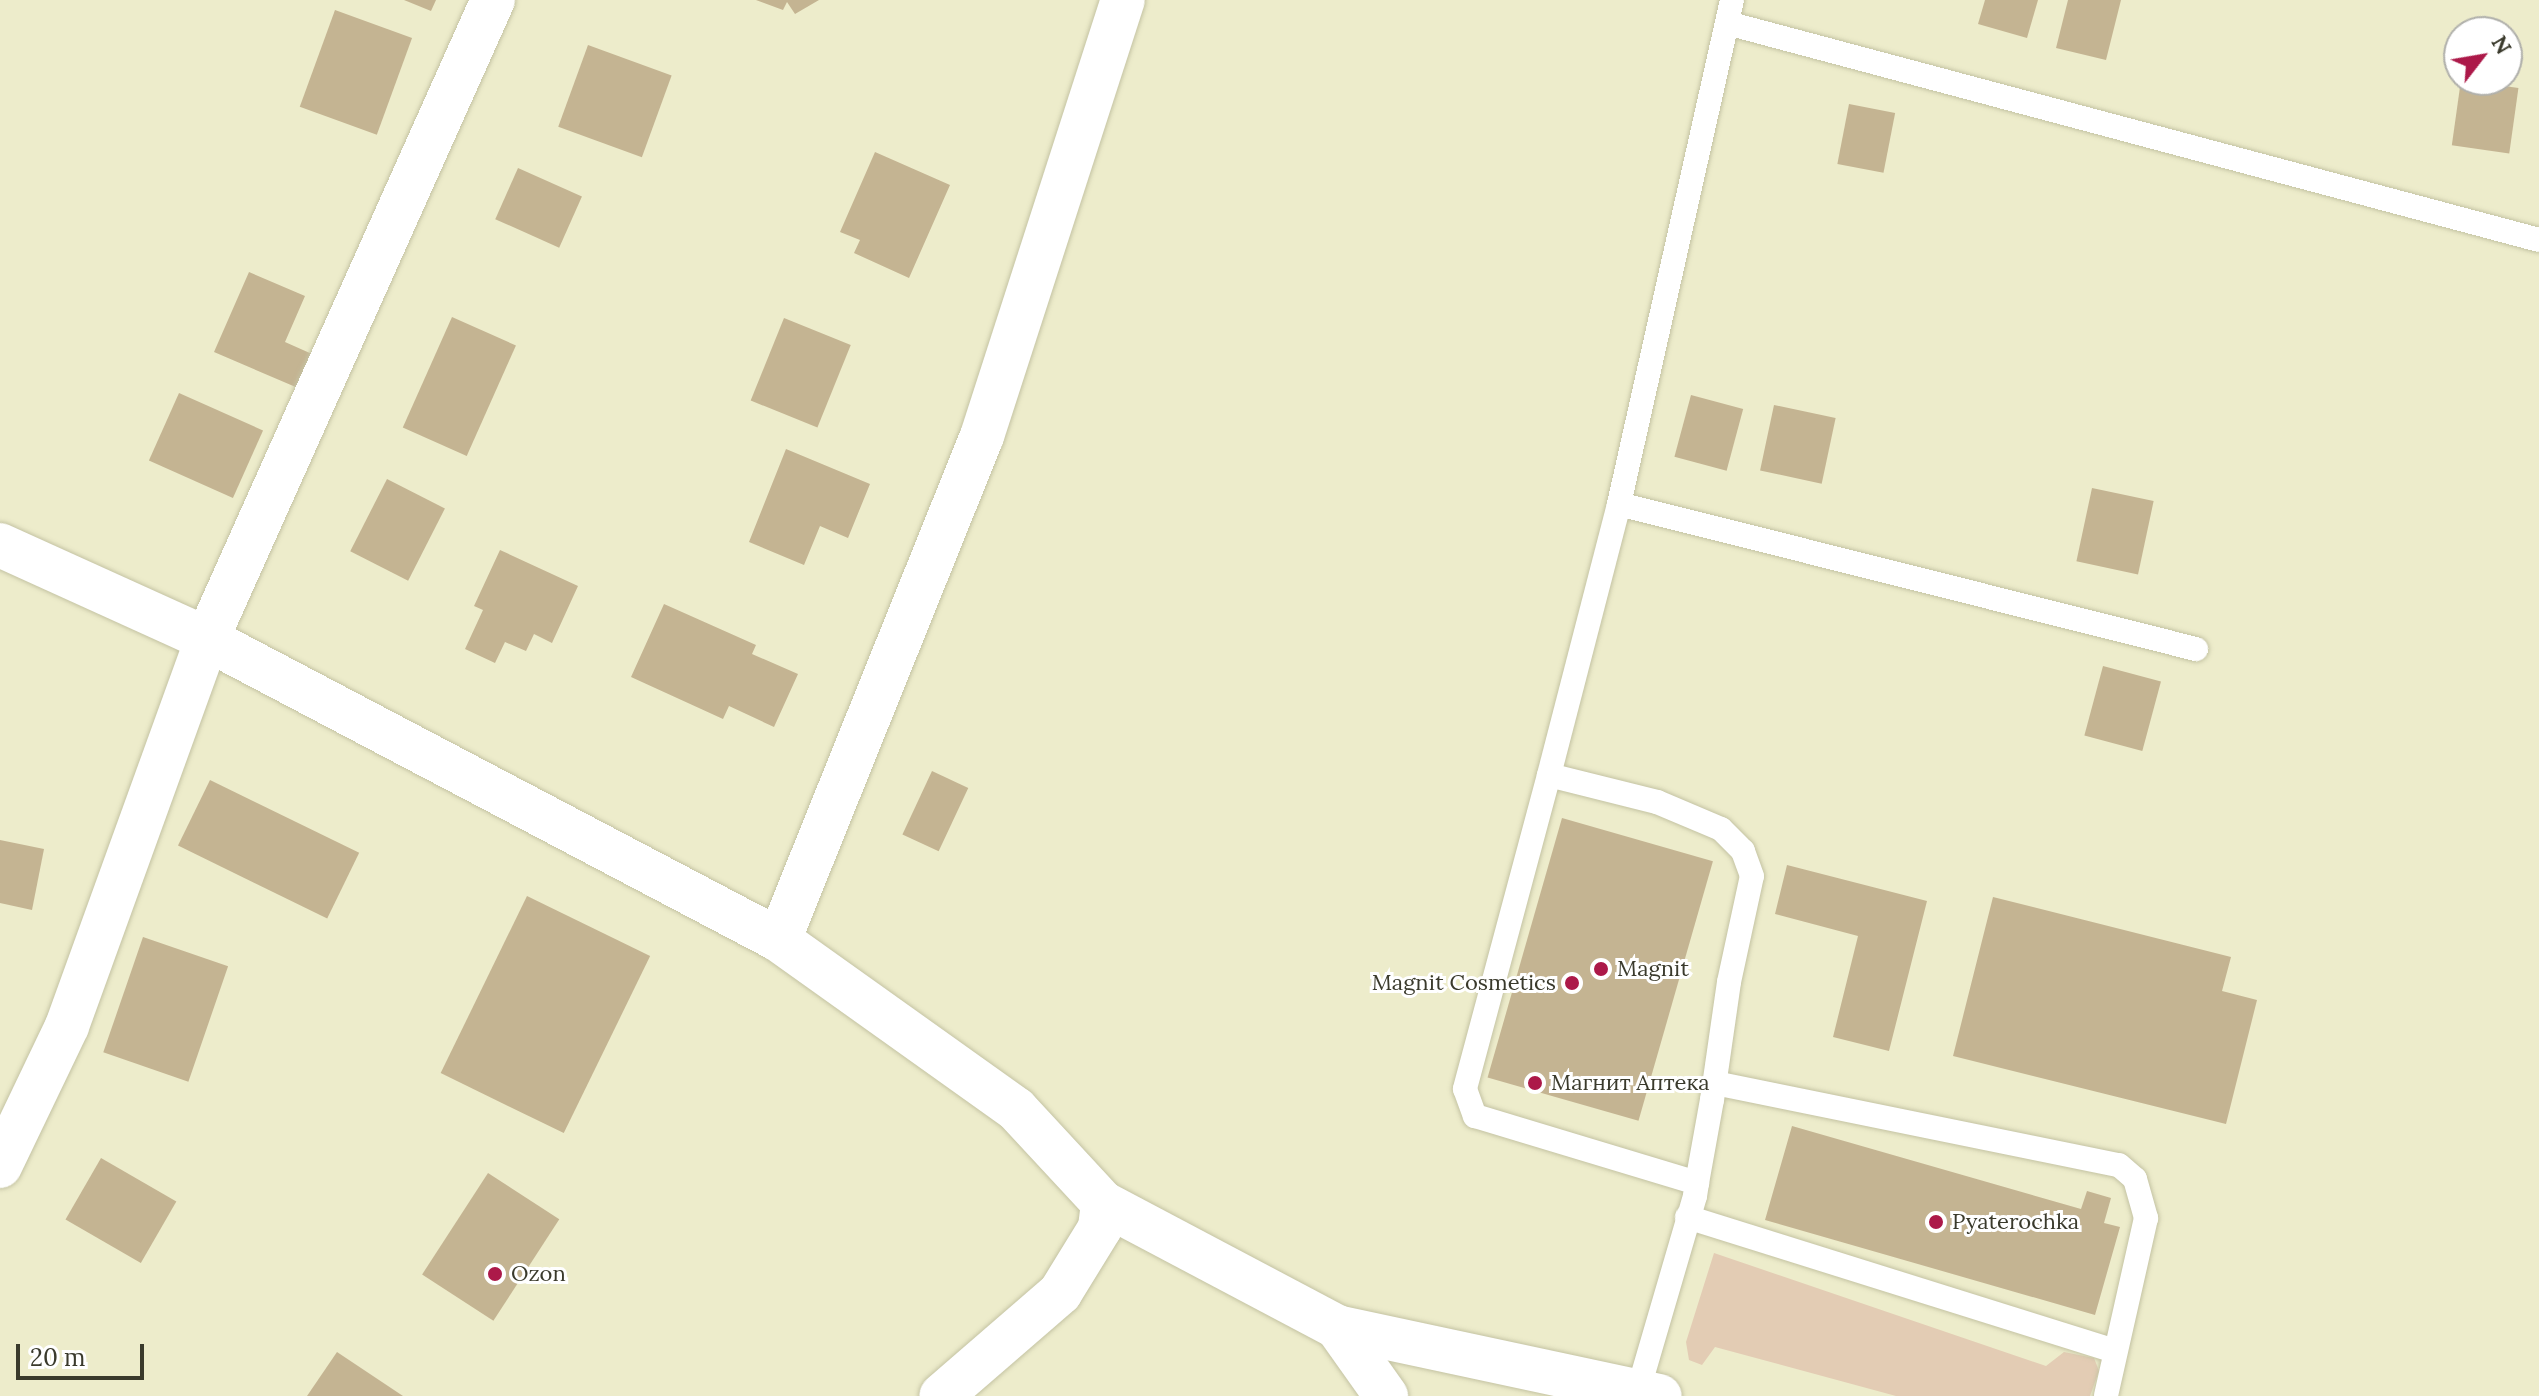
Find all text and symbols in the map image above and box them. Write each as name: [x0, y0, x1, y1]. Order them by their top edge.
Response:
north arrow: [2443, 16, 2523, 96]
text: N: [2485, 30, 2518, 59]
place label: Magnit: [1617, 956, 1689, 982]
marker: Magnit: [1592, 960, 1610, 978]
place label: Magnit Cosmetics: [1372, 970, 1556, 996]
marker: Magnit Cosmetics: [1563, 974, 1581, 992]
place label: Магнит Аптека: [1551, 1070, 1710, 1096]
marker: Магнит Аптека: [1526, 1074, 1544, 1092]
place label: Pyaterochka: [1952, 1209, 2079, 1235]
marker: Pyaterochka: [1927, 1213, 1945, 1231]
place label: Ozon: [511, 1261, 566, 1287]
marker: Ozon: [486, 1265, 504, 1283]
scale bar: [20, 1328, 148, 1378]
text: 20 m: [30, 1342, 86, 1373]

